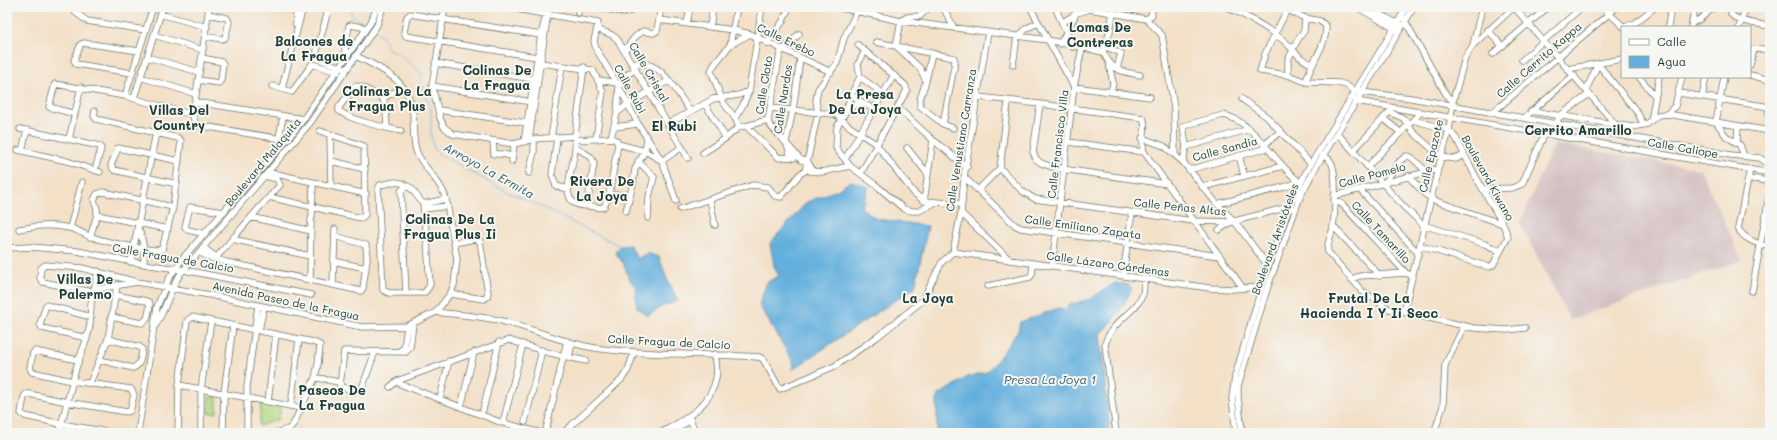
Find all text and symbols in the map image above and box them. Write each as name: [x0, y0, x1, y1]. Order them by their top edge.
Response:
district label: Lomas De Contreras: [1067, 18, 1133, 50]
street label: Calle Cerrito Kappa: [1493, 18, 1585, 101]
street label: Calle Erebo: [755, 19, 818, 60]
legend: [1621, 26, 1751, 78]
district label: Balcones de La Fragua: [275, 32, 353, 64]
text: Calle: [1657, 33, 1687, 49]
street label: Calle Cristal: [626, 39, 673, 105]
text: Agua: [1657, 53, 1686, 69]
street label: Calle Cloto: [751, 54, 776, 115]
district label: Colinas De La Fragua: [462, 61, 532, 93]
street label: Calle Rubi: [611, 62, 650, 116]
street label: Calle Nardos: [770, 63, 795, 135]
street label: Calle Venustiano Carranza: [942, 67, 979, 213]
district label: Colinas De La Fragua Plus: [342, 82, 432, 114]
district label: La Presa De La Joya: [828, 85, 902, 118]
street label: Calle Francisco Villa: [1043, 88, 1072, 199]
district label: Villas Del Country: [149, 101, 209, 134]
street label: Boulevard Malaquita: [221, 114, 304, 209]
district label: El Rubi: [651, 117, 697, 134]
street label: Calle Epazote: [1415, 118, 1446, 194]
district label: Cerrito Amarillo: [1524, 121, 1632, 138]
street label: Boulevard Kiwano: [1459, 132, 1518, 224]
street label: Calle Sandia: [1191, 133, 1259, 164]
street label: Calle Caliope: [1647, 134, 1720, 161]
water label: Arroyo La Ermita: [441, 139, 538, 202]
street label: Calle Pomelo: [1337, 158, 1407, 191]
district label: Rivera De La Joya: [570, 172, 635, 205]
street label: Boulevard Aristóteles: [1247, 181, 1302, 297]
street label: Calle Peñas Altas: [1133, 194, 1227, 219]
street label: Calle Tamarillo: [1349, 197, 1414, 266]
district label: Colinas De La Fragua Plus Ii: [403, 210, 497, 242]
street label: Calle Emiliano Zapata: [1024, 211, 1143, 242]
street label: Calle Fragua de Calcio: [111, 239, 235, 276]
street label: Calle Lázaro Cárdenas: [1046, 247, 1171, 280]
district label: Villas De Palermo: [57, 270, 113, 302]
street label: Avenida Paseo de la Fragua: [211, 278, 361, 323]
district label: La Joya: [902, 289, 954, 307]
district label: Frutal De La Hacienda I Y Ii Secc: [1300, 289, 1438, 321]
street label: Calle Fragua de Calcio: [607, 331, 731, 352]
water label: Presa La Joya 1: [1004, 371, 1096, 387]
district label: Paseos De La Fragua: [298, 381, 366, 413]

